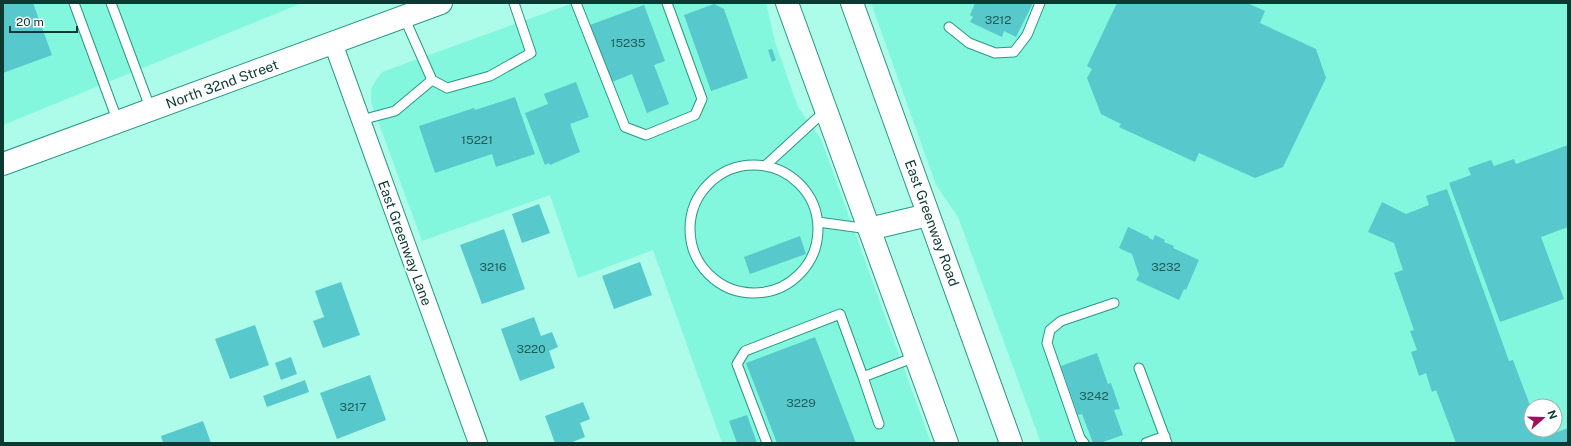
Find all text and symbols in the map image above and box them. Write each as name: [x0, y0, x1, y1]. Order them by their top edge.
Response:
scale bar: [10, 8, 77, 34]
house number: 3212: [985, 13, 1011, 27]
text: 20 m: [16, 15, 44, 29]
house number: 15235: [611, 36, 646, 50]
street label: North 32nd Street: [164, 56, 280, 112]
house number: 15221: [461, 133, 493, 147]
street label: East Greenway Road: [902, 157, 962, 289]
street label: East Greenway Lane: [375, 178, 435, 308]
house number: 3216: [479, 260, 507, 274]
house number: 3232: [1151, 260, 1181, 274]
house number: 3220: [516, 342, 546, 356]
house number: 3242: [1079, 389, 1109, 403]
house number: 3229: [786, 396, 816, 410]
north arrow: [1523, 398, 1563, 438]
house number: 3217: [340, 400, 366, 414]
text: N: [1545, 408, 1560, 421]

